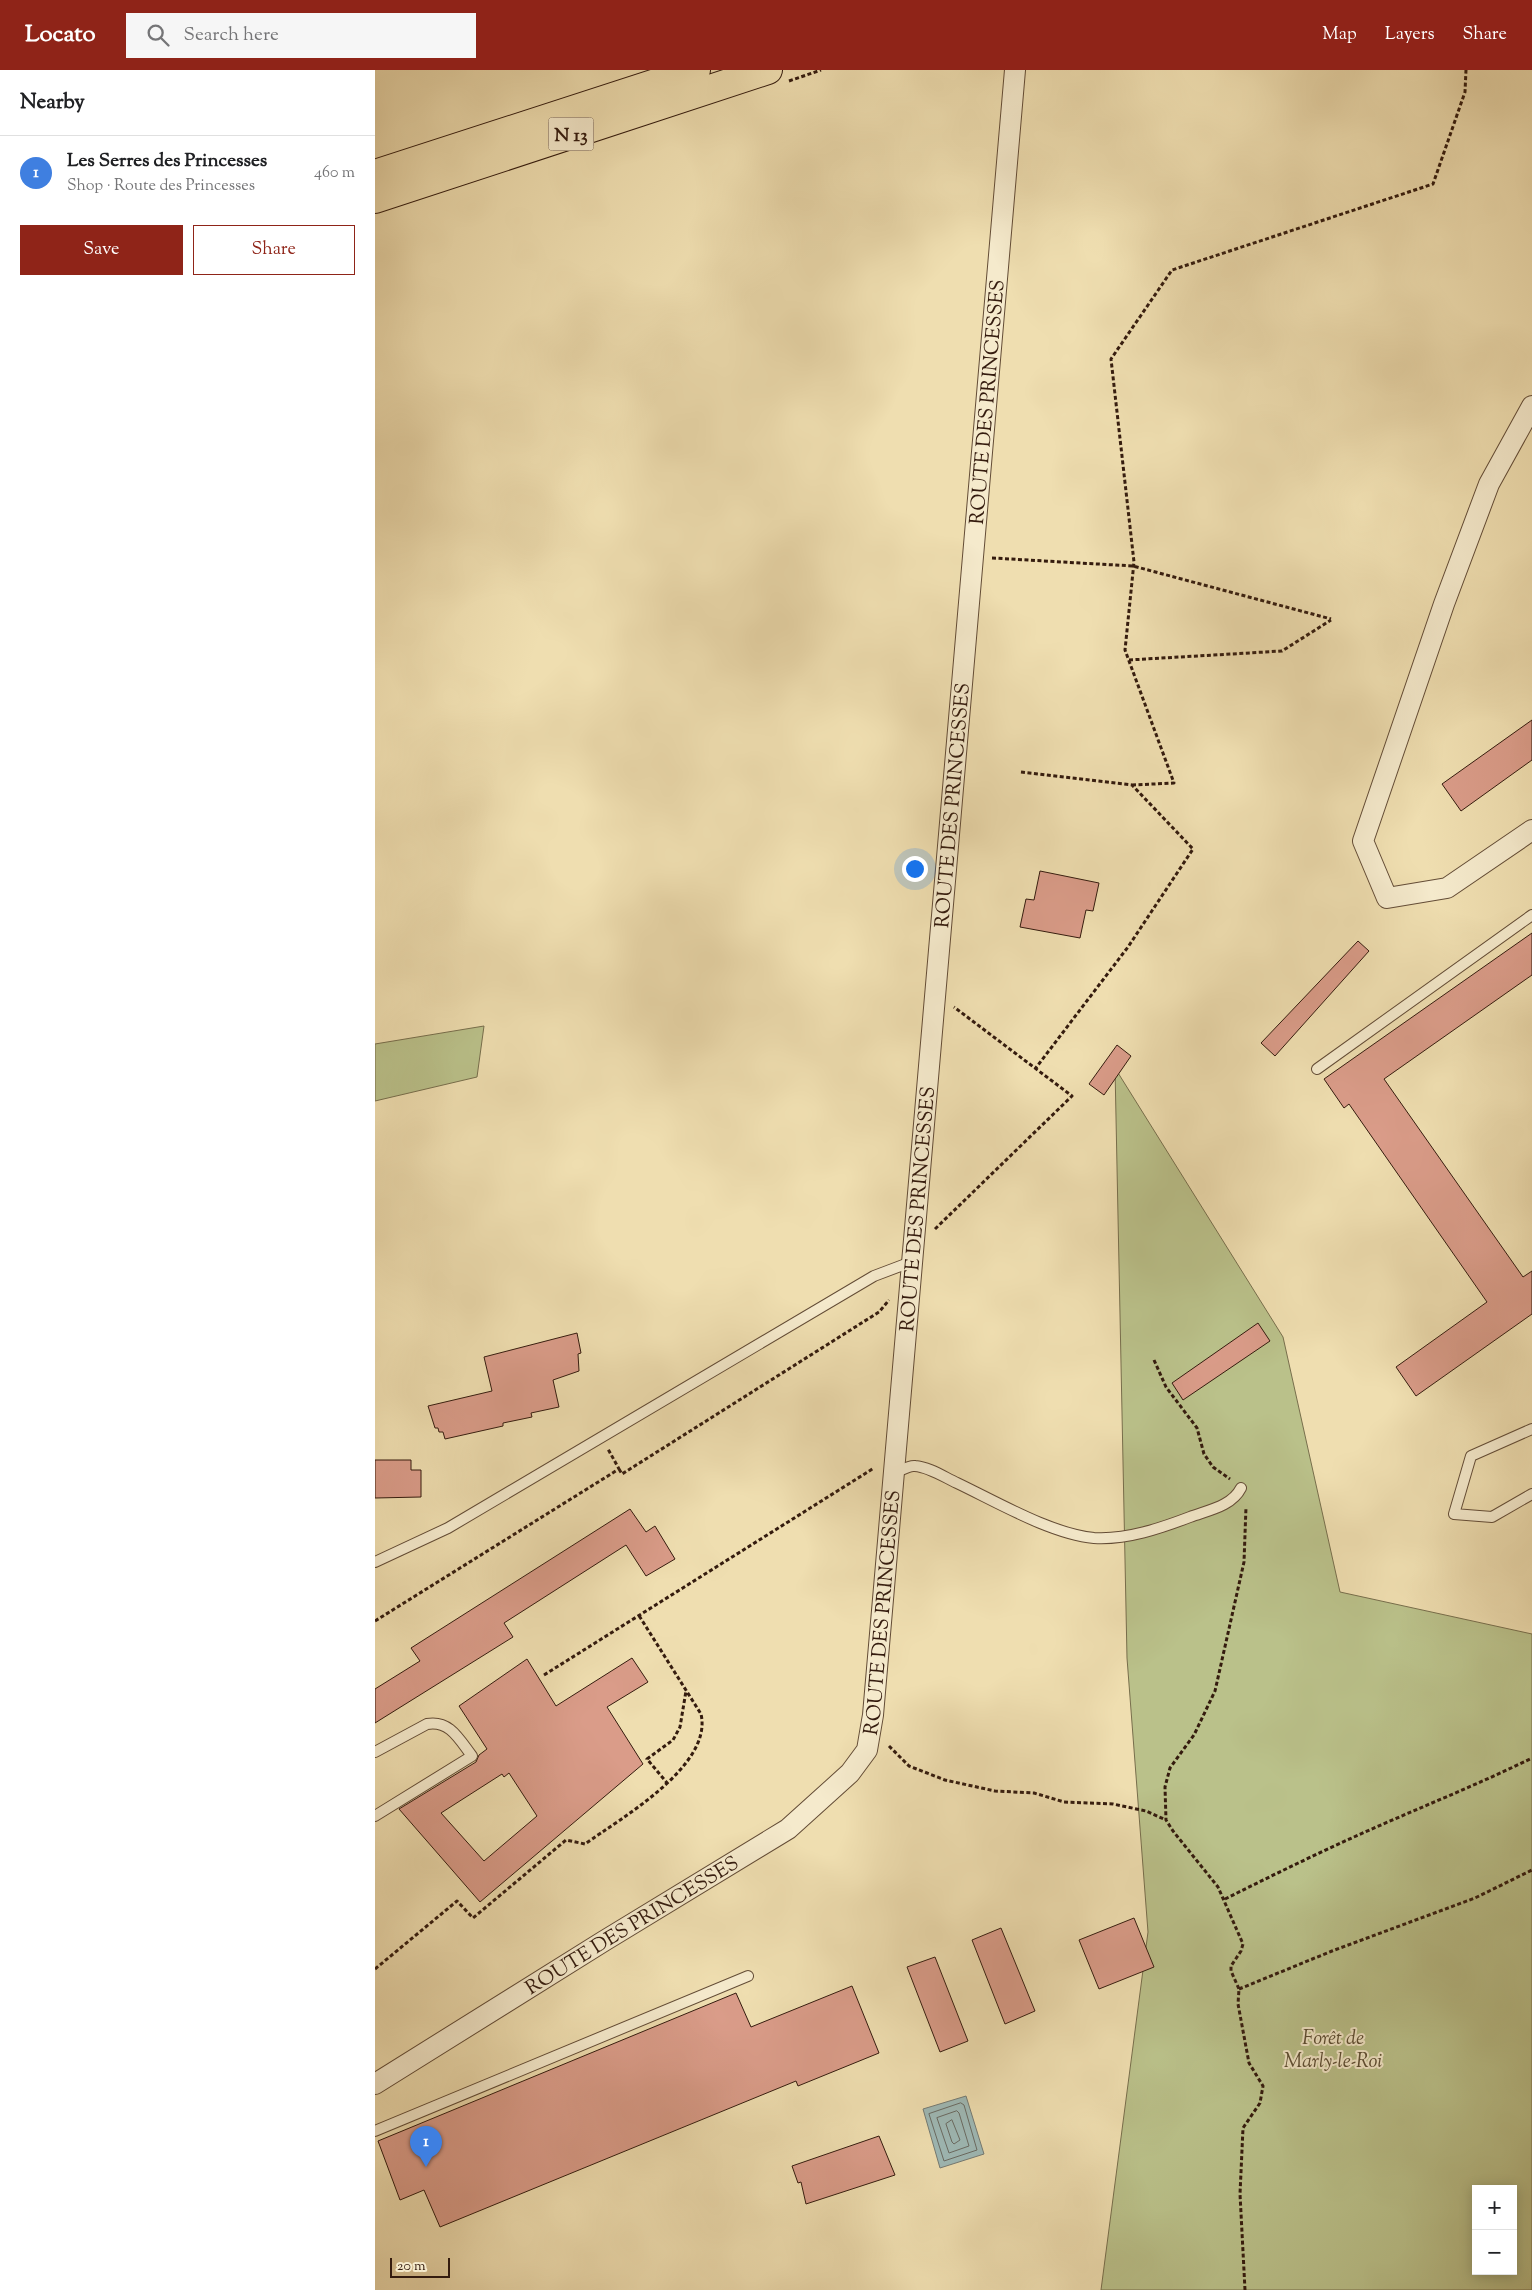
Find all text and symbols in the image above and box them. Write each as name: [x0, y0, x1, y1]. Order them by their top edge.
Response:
search box: [126, 13, 476, 58]
text: Locato: [25, 18, 96, 52]
icon: search: [144, 21, 172, 49]
text: Search here: [184, 22, 279, 49]
text: Map: [1322, 22, 1357, 48]
text: Layers: [1385, 22, 1435, 48]
text: Share: [1463, 22, 1507, 48]
text: Nearby: [20, 88, 85, 118]
road number: N 13: [549, 118, 593, 150]
text: Les Serres des Princesses: [67, 148, 267, 175]
text: 1: [33, 162, 39, 185]
text: 460 m: [314, 162, 355, 185]
text: Shop · Route des Princesses: [67, 175, 255, 198]
button: Save: [20, 225, 183, 275]
button: Share: [193, 225, 355, 275]
street label: ROUTE DES PRINCESSES: [964, 278, 1014, 526]
street label: ROUTE DES PRINCESSES: [929, 682, 979, 929]
your location: [902, 856, 928, 882]
street label: ROUTE DES PRINCESSES: [894, 1085, 944, 1333]
street label: ROUTE DES PRINCESSES: [858, 1489, 909, 1738]
street label: ROUTE DES PRINCESSES: [520, 1850, 745, 2004]
park label: Forêt de Marly-le-Roi: [1284, 2025, 1382, 2077]
pin: 1: [410, 2126, 442, 2167]
map controls: [1472, 2185, 1517, 2275]
button: +: [1472, 2185, 1517, 2230]
button: −: [1472, 2230, 1517, 2275]
scale bar: [390, 2255, 450, 2278]
text: 20 m: [397, 2257, 426, 2277]

